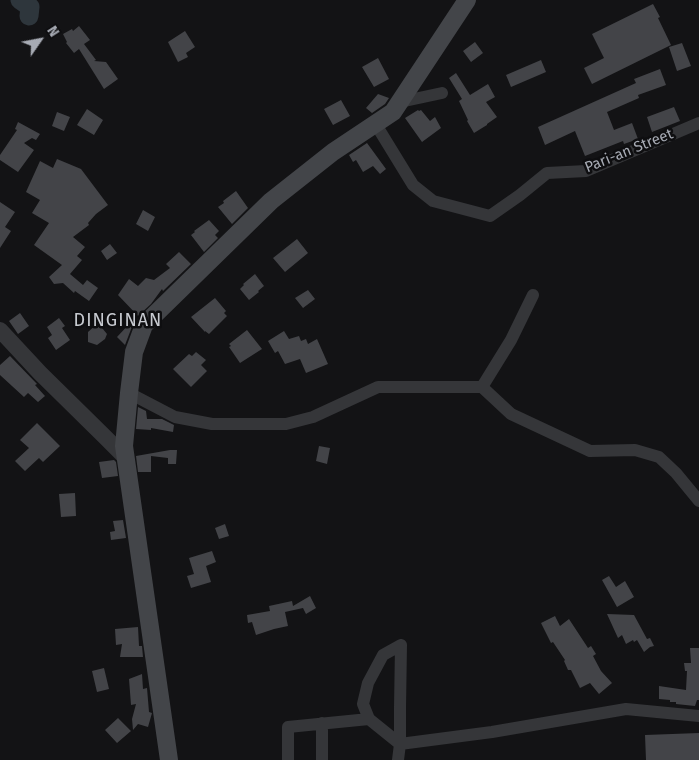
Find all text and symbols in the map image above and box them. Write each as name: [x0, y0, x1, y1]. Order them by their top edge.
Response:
north arrow: [15, 15, 65, 65]
text: N: [43, 23, 63, 40]
street label: Pari-an Street: [582, 125, 676, 177]
district label: DINGINAN: [73, 310, 163, 332]

